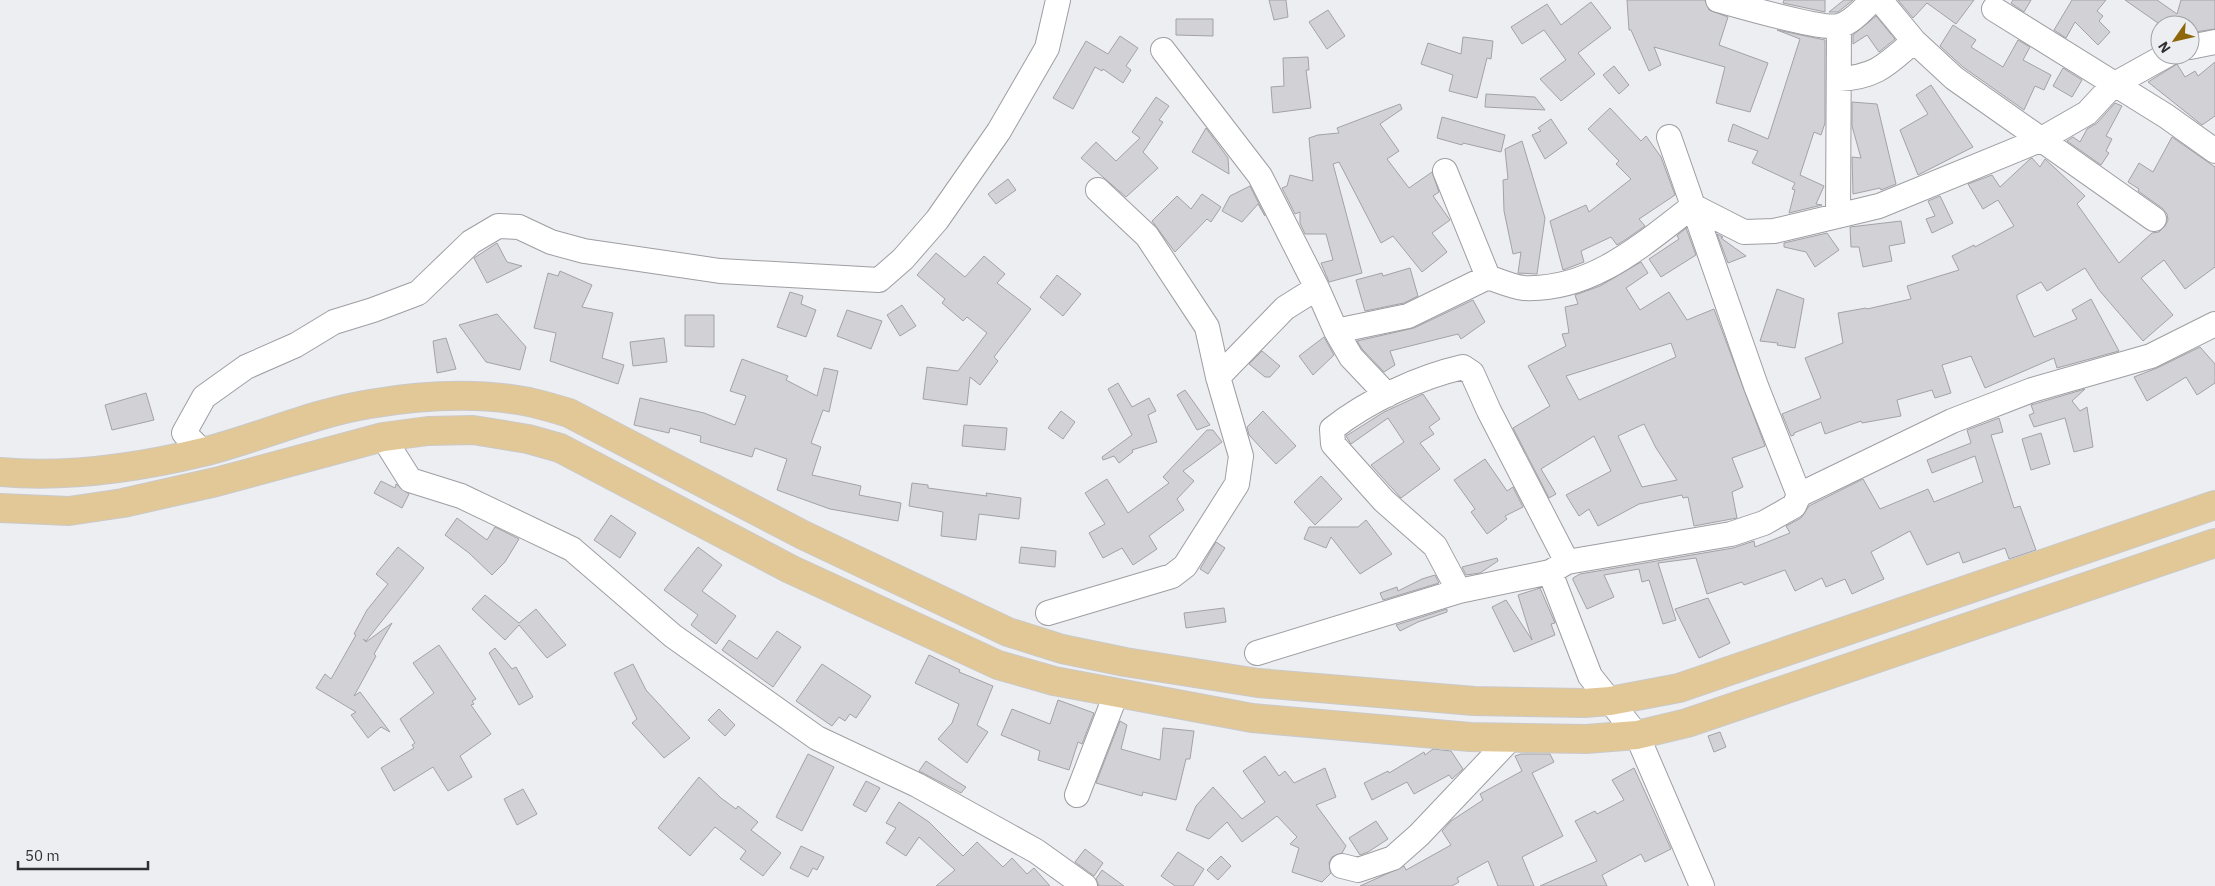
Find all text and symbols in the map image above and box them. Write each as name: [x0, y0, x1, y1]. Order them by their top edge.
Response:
north arrow: [2150, 15, 2200, 65]
text: N: [2154, 38, 2175, 57]
scale bar: [18, 838, 148, 870]
text: 50 m: [25, 846, 60, 865]

